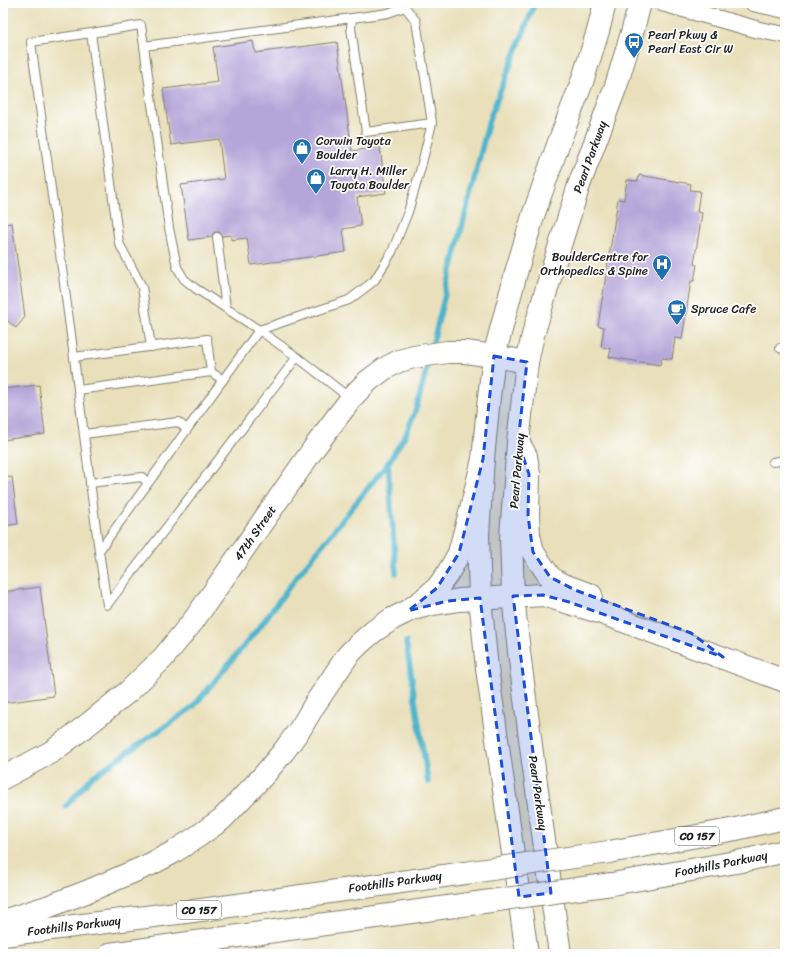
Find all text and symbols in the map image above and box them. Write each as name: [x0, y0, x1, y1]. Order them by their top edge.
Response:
place label: Pearl Pkwy & Pearl East Cir W: [648, 24, 734, 60]
bus stop icon: Pearl Pkwy & Pearl East Cir W: [623, 31, 645, 59]
street label: Pearl Parkway: [567, 117, 614, 196]
place label: Corwin Toyota Boulder: [316, 130, 392, 166]
shop icon: Corwin Toyota Boulder: [291, 137, 313, 165]
place label: Larry H. Miller Toyota Boulder: [330, 160, 410, 196]
shop icon: Larry H. Miller Toyota Boulder: [305, 167, 327, 195]
place label: BoulderCentre for Orthopedics & Spine: [540, 246, 649, 282]
hospital icon: BoulderCentre for Orthopedics & Spine: [651, 253, 673, 281]
cafe icon: Spruce Cafe: [666, 298, 688, 326]
place label: Spruce Cafe: [691, 298, 757, 320]
street label: Pearl Parkway: [503, 431, 531, 510]
street label: 47th Street: [228, 501, 282, 565]
street label: Pearl Parkway: [522, 754, 554, 833]
road number: CO 157: [675, 827, 719, 845]
street label: Foothills Parkway: [673, 844, 770, 884]
street label: Foothills Parkway: [347, 864, 444, 899]
road number: CO 157: [177, 901, 221, 919]
street label: Foothills Parkway: [26, 909, 123, 943]

